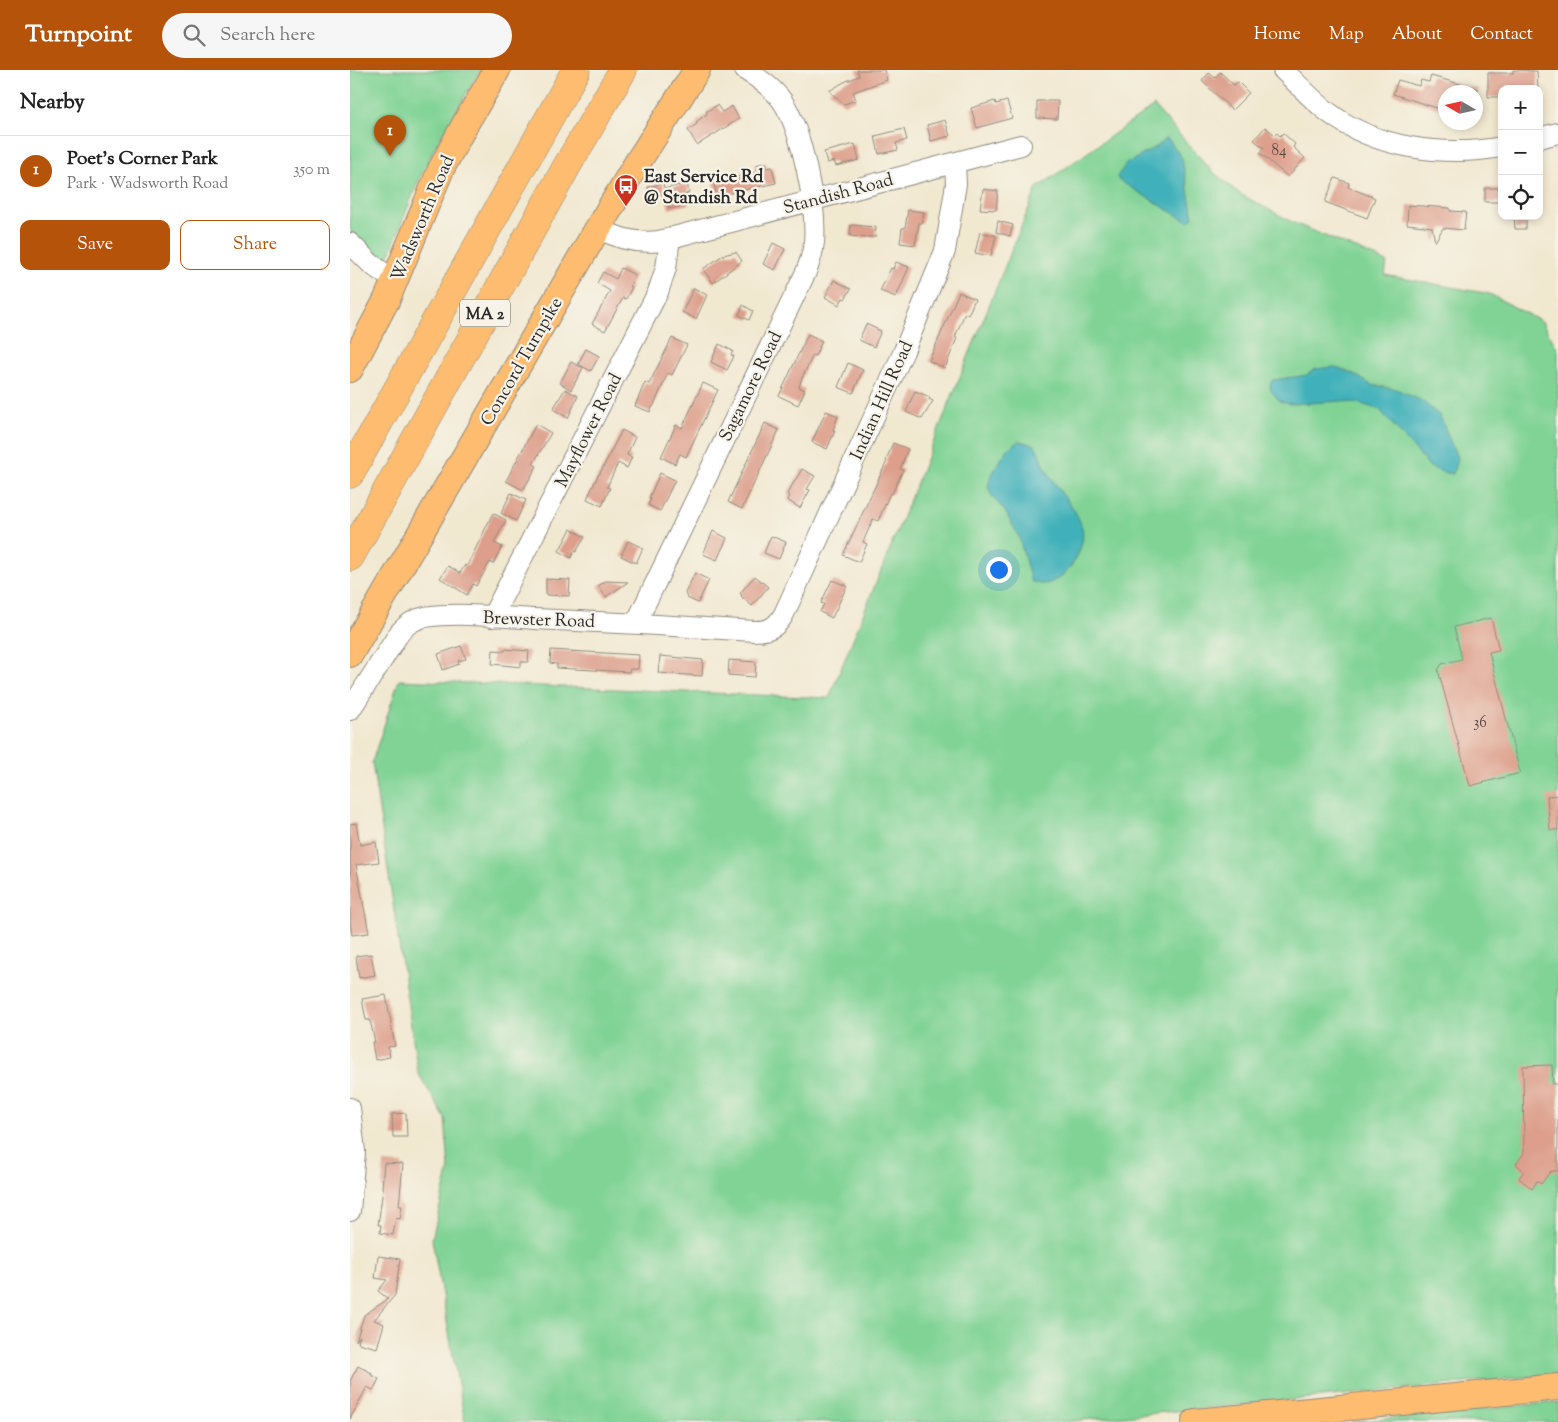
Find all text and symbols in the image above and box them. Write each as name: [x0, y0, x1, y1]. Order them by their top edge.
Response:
search box: [162, 13, 512, 58]
text: Turnpoint: [25, 18, 132, 52]
icon: search: [180, 21, 208, 49]
text: Search here: [220, 22, 315, 49]
text: Home: [1254, 22, 1301, 48]
text: Map: [1329, 22, 1364, 48]
text: About: [1392, 22, 1442, 48]
text: Contact: [1470, 22, 1533, 48]
north arrow: [1438, 85, 1483, 130]
map controls: [1498, 85, 1543, 220]
button: +: [1498, 85, 1543, 130]
text: Nearby: [20, 88, 85, 118]
pin: 1: [374, 115, 406, 156]
button: −: [1498, 130, 1543, 175]
house number: 84: [1272, 141, 1287, 162]
text: Poet's Corner Park: [67, 146, 218, 173]
street label: Wadsworth Road: [386, 152, 462, 286]
text: 1: [33, 159, 39, 182]
text: 350 m: [293, 159, 330, 182]
place label: East Service Rd @ Standish Rd: [644, 165, 764, 212]
street label: Standish Road: [781, 168, 896, 222]
text: Park · Wadsworth Road: [67, 173, 228, 196]
bus stop icon: East Service Rd @ Standish Rd: [613, 173, 639, 207]
button: locate: [1498, 175, 1543, 220]
button: Save: [20, 220, 170, 270]
button: Share: [180, 220, 330, 270]
street label: Concord Turnpike: [475, 293, 570, 431]
road number: MA 2: [460, 300, 510, 326]
street label: Sagamore Road: [714, 327, 790, 446]
street label: Indian Hill Road: [845, 337, 921, 465]
street label: Mayflower Road: [550, 369, 630, 493]
your location: [986, 557, 1012, 583]
street label: Brewster Road: [482, 606, 596, 636]
house number: 36: [1473, 713, 1487, 734]

